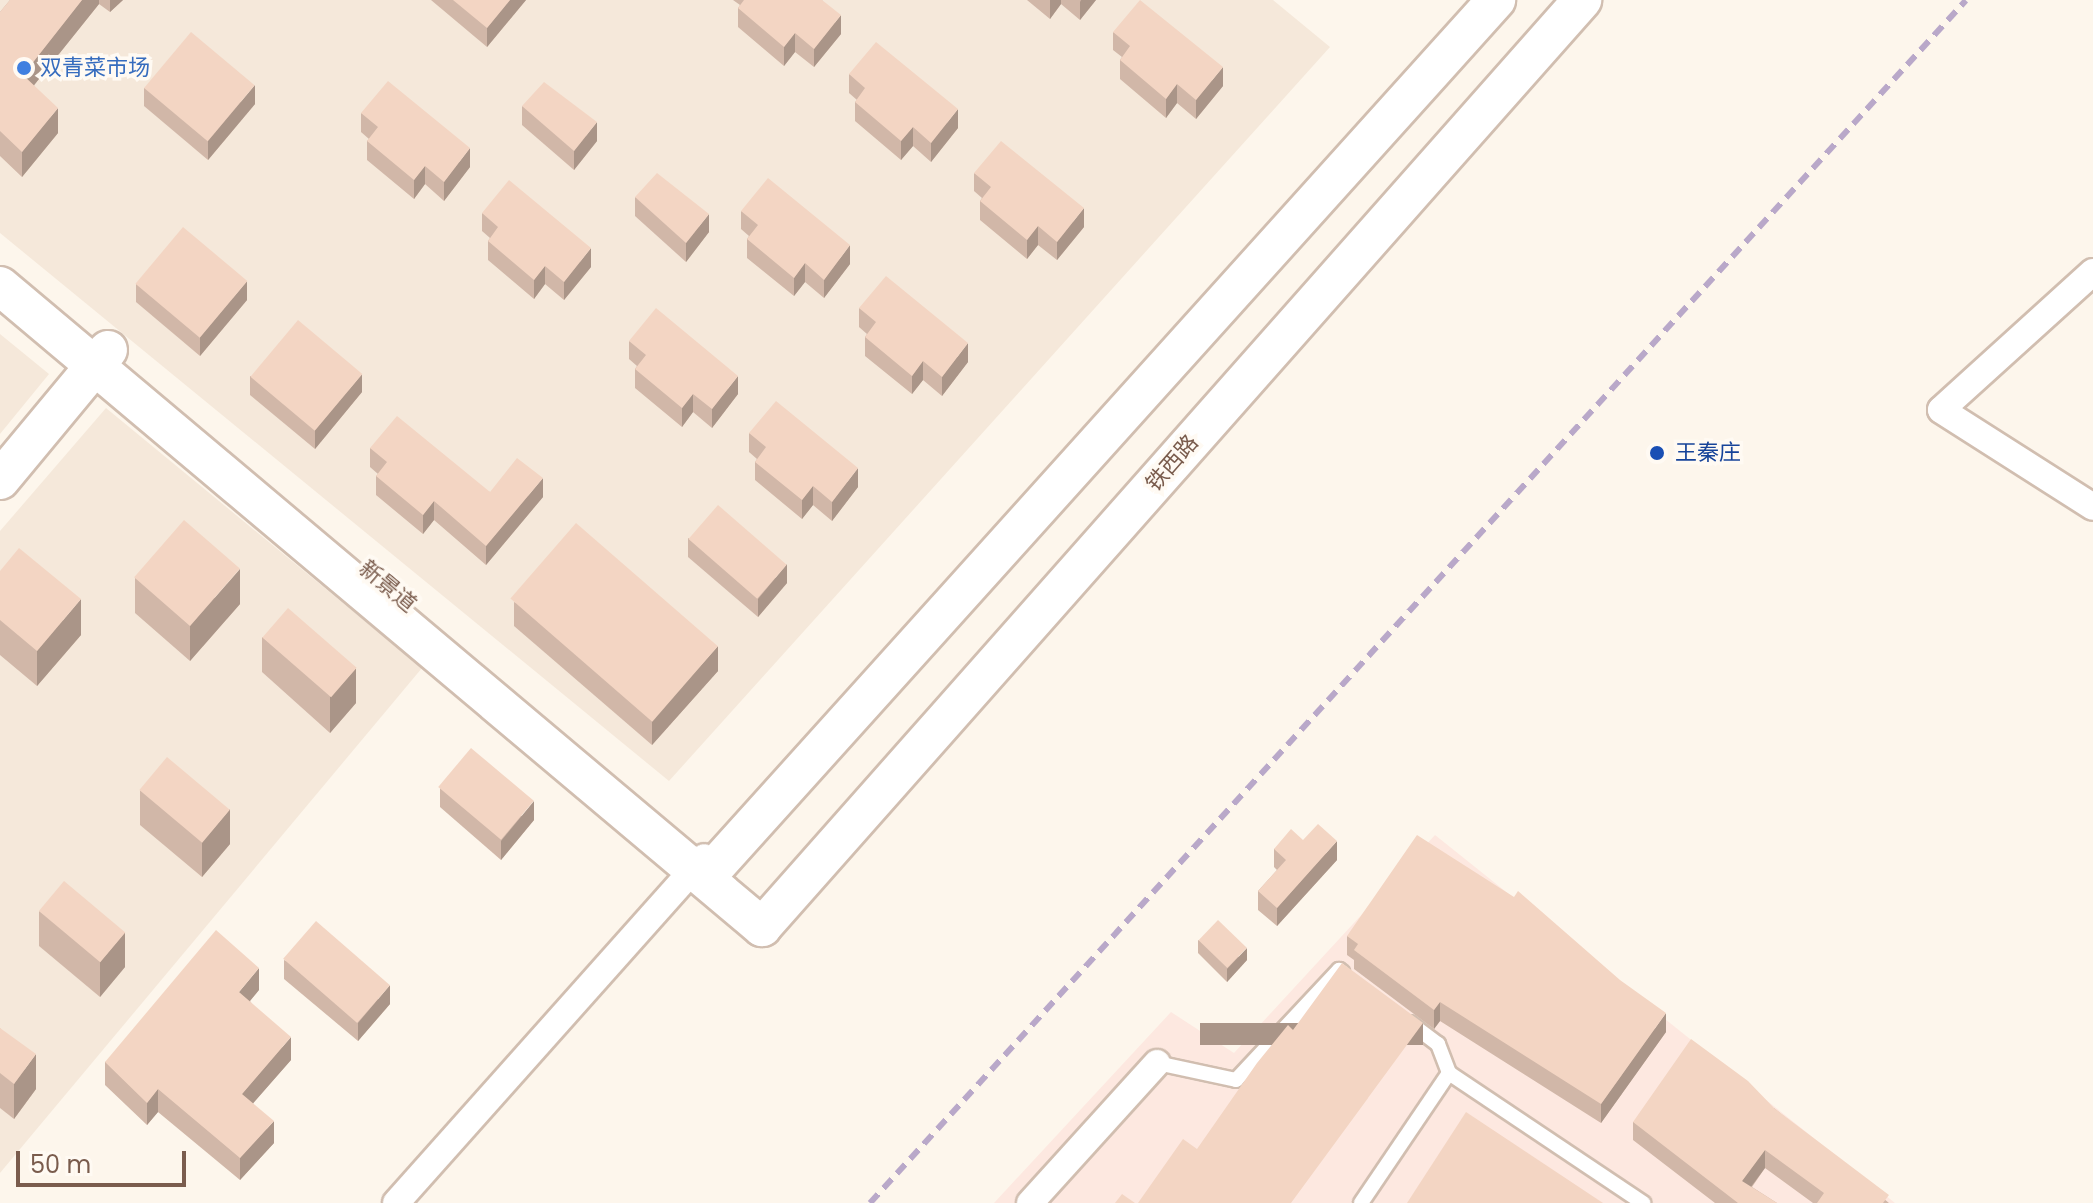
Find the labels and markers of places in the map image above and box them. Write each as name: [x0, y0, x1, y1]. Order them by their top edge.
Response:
place label: 双青菜市场: [40, 55, 150, 81]
marker: 双青菜市场: [15, 59, 33, 77]
place label: 王秦庄: [1675, 440, 1741, 466]
marker: 王秦庄: [1646, 442, 1668, 464]

